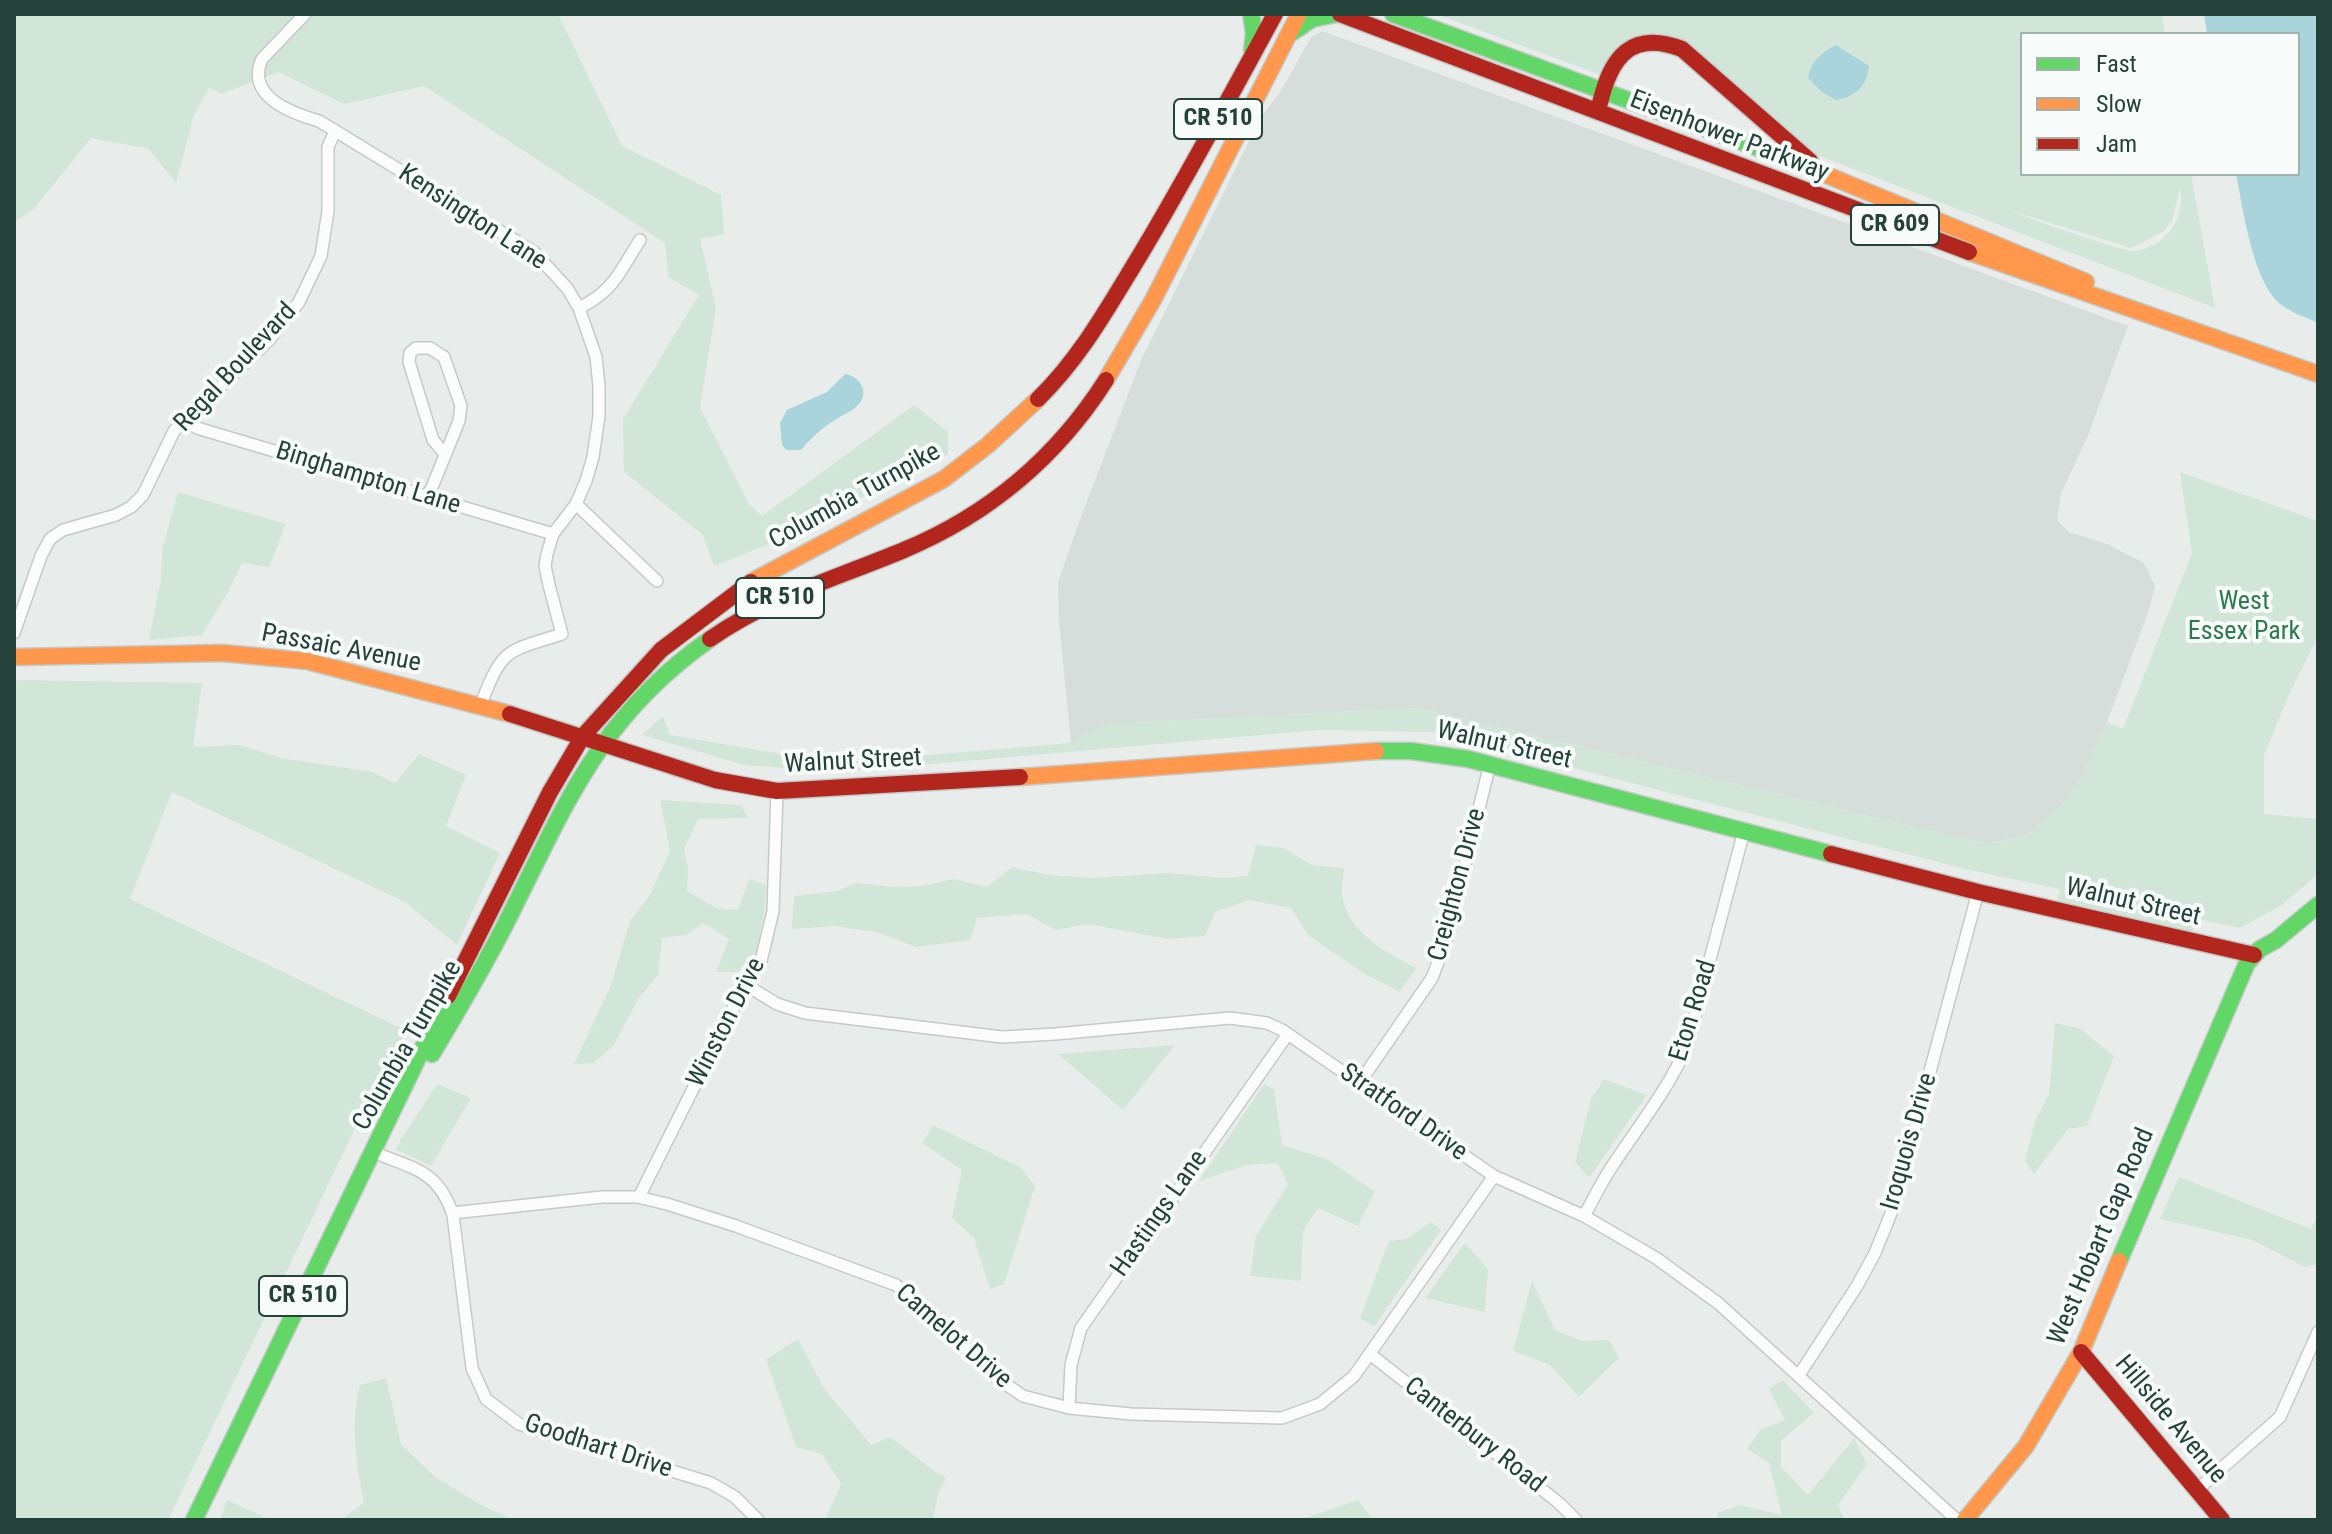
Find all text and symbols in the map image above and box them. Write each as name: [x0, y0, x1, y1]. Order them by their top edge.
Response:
legend: [2020, 32, 2300, 176]
text: Fast: [2096, 50, 2137, 78]
street label: Eisenhower Parkway: [1625, 85, 1833, 189]
text: Slow: [2096, 90, 2142, 118]
road number: CR 510: [1174, 99, 1262, 139]
text: Jam: [2096, 130, 2137, 158]
street label: Kensington Lane: [392, 158, 552, 278]
road number: CR 609: [1851, 205, 1939, 245]
street label: Regal Boulevard: [168, 297, 304, 439]
street label: Binghampton Lane: [272, 436, 464, 522]
street label: Columbia Turnpike: [764, 437, 946, 557]
road number: CR 510: [736, 578, 824, 618]
park label: West Essex Park: [2188, 586, 2300, 648]
street label: Passaic Avenue: [259, 618, 423, 680]
street label: Walnut Street: [1433, 715, 1575, 777]
street label: Walnut Street: [784, 743, 922, 781]
street label: Creighton Drive: [1423, 805, 1493, 965]
street label: Walnut Street: [2062, 872, 2204, 934]
street label: Winston Drive: [681, 953, 773, 1093]
street label: Columbia Turnpike: [347, 956, 469, 1136]
street label: Eton Road: [1664, 957, 1724, 1065]
street label: Stratford Drive: [1333, 1058, 1473, 1168]
street label: Iroquois Drive: [1876, 1070, 1944, 1214]
street label: West Hobart Gap Road: [2042, 1124, 2162, 1350]
street label: Hastings Lane: [1105, 1145, 1215, 1283]
road number: CR 510: [259, 1276, 347, 1316]
street label: Camelot Drive: [889, 1278, 1017, 1396]
street label: Hillside Avenue: [2107, 1350, 2233, 1490]
street label: Canterbury Road: [1397, 1371, 1551, 1501]
street label: Goodhart Drive: [520, 1408, 676, 1486]

